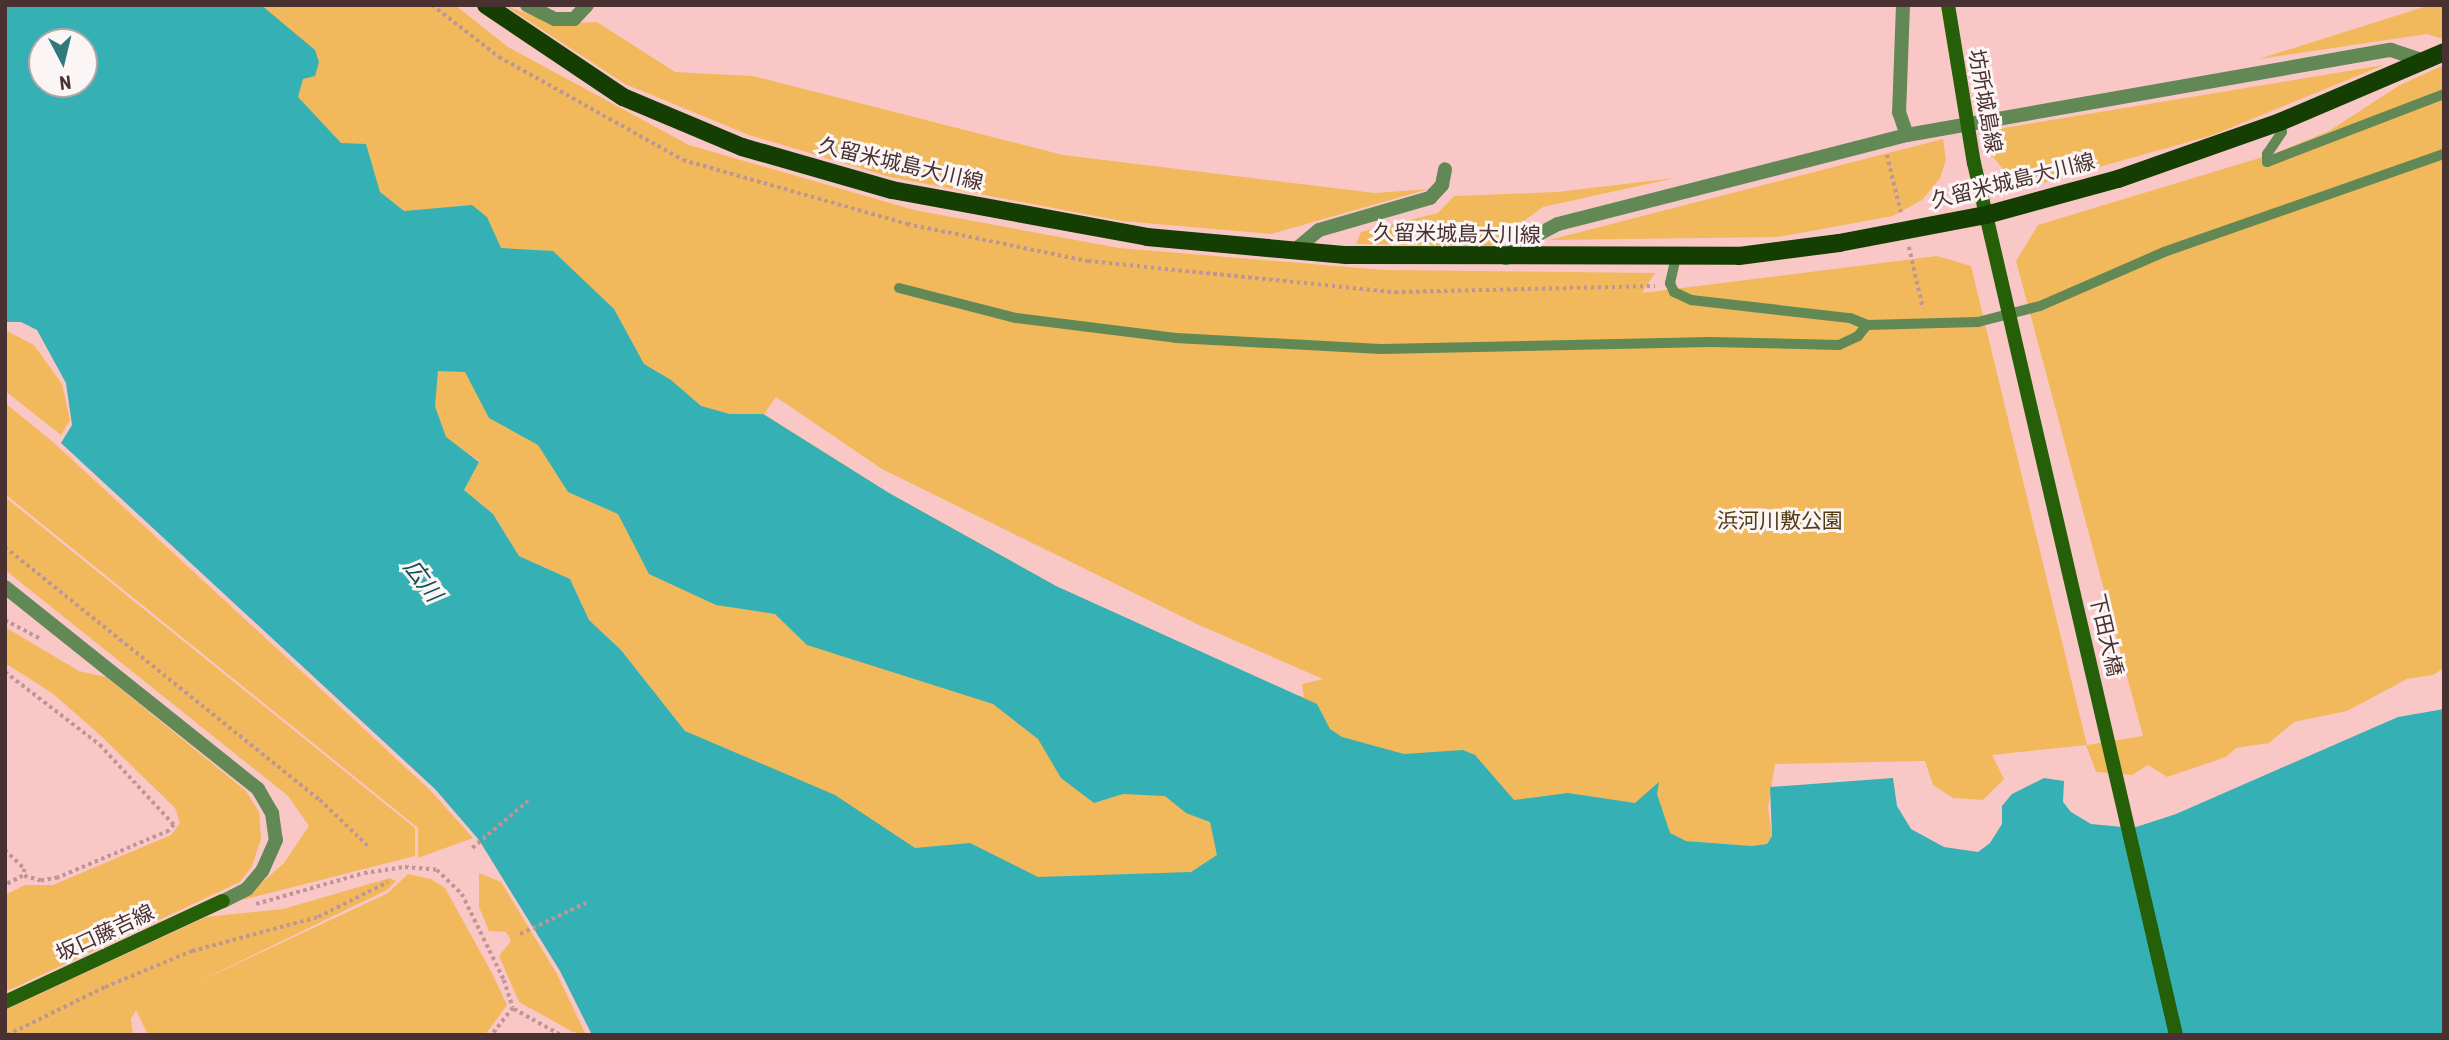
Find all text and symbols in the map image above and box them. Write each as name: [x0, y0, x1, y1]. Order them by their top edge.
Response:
north arrow: [28, 28, 98, 98]
street label: 坊所城島線: [1963, 47, 2007, 155]
text: N: [58, 70, 73, 94]
street label: 久留米城島大川線: [816, 133, 986, 195]
street label: 久留米城島大川線: [1928, 148, 2098, 214]
street label: 久留米城島大川線: [1373, 220, 1541, 248]
park label: 浜河川敷公園: [1717, 508, 1843, 534]
water label: 広川: [397, 554, 447, 608]
street label: 下田大橋: [2084, 591, 2128, 679]
street label: 坂口藤吉線: [52, 899, 158, 967]

